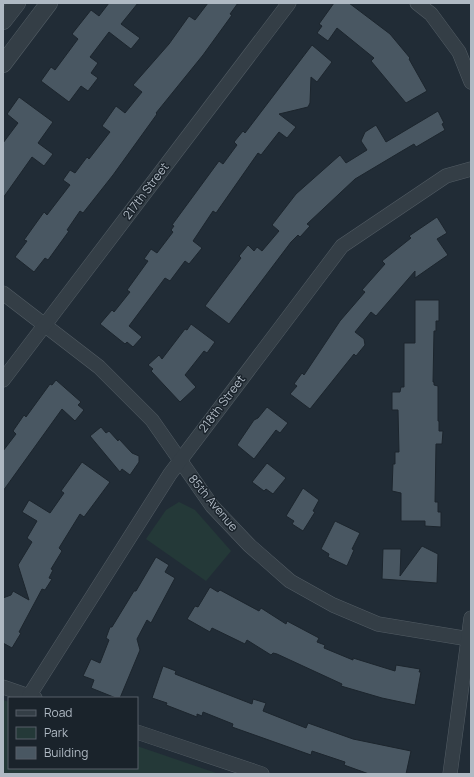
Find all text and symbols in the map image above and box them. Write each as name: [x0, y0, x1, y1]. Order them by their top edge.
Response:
street label: 217th Street: [119, 159, 173, 223]
street label: 218th Street: [194, 371, 249, 436]
street label: 85th Avenue: [185, 471, 242, 535]
legend: [8, 697, 138, 769]
text: Road: [44, 704, 72, 721]
text: Park: [44, 724, 69, 741]
text: Building: [44, 744, 88, 761]

